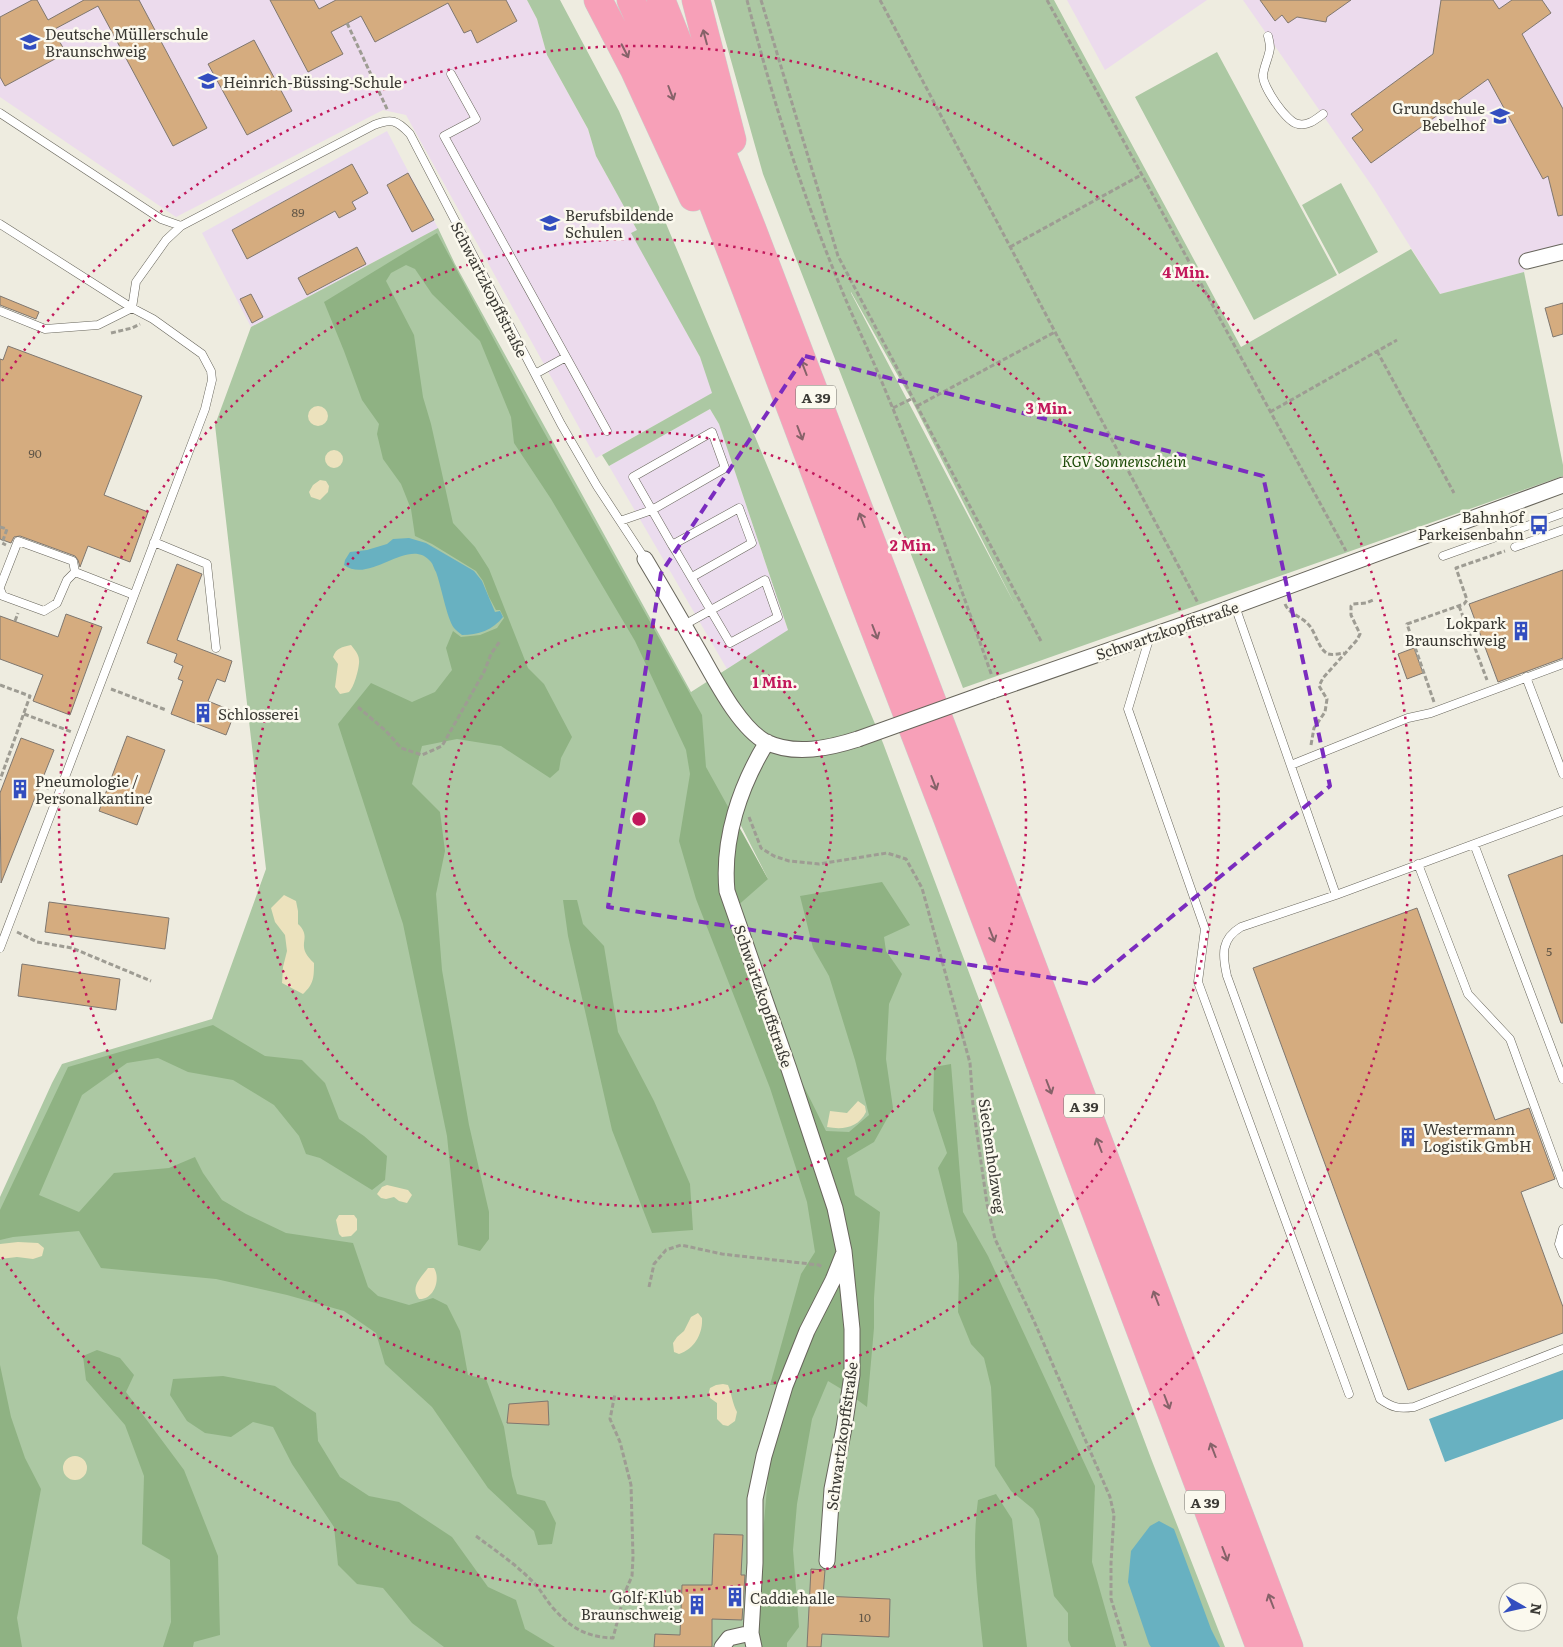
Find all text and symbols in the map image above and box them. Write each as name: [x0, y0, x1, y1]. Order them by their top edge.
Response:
place label: Deutsche Müllerschule Braunschweig: [45, 22, 209, 62]
one-way arrow: [700, 29, 710, 45]
school or university icon: Deutsche Müllerschule Braunschweig: [19, 31, 41, 53]
one-way arrow: [621, 43, 630, 58]
school or university icon: Heinrich-Büssing-Schule: [197, 70, 219, 92]
place label: Heinrich-Büssing-Schule: [223, 70, 402, 93]
one-way arrow: [666, 85, 676, 100]
place label: Grundschule Bebelhof: [1392, 96, 1486, 136]
school or university icon: Grundschule Bebelhof: [1489, 105, 1511, 127]
house number: 89: [292, 203, 304, 221]
place label: Berufsbildende Schulen: [565, 203, 674, 243]
school or university icon: Berufsbildende Schulen: [539, 212, 561, 234]
street label: Schwartzkopffstraße: [446, 217, 534, 361]
text: 4 Min.: [1162, 260, 1210, 283]
one-way arrow: [799, 361, 809, 376]
road number: A 39: [796, 386, 836, 408]
text: 3 Min.: [1026, 396, 1072, 419]
one-way arrow: [796, 425, 805, 440]
house number: 90: [28, 444, 42, 462]
park label: KGV Sonnenschein: [1062, 449, 1186, 472]
place label: Bahnhof Parkeisenbahn: [1418, 505, 1525, 545]
one-way arrow: [857, 513, 866, 528]
bus stop icon: Bahnhof Parkeisenbahn: [1528, 514, 1550, 536]
text: 2 Min.: [890, 533, 936, 556]
street label: Schwartzkopffstraße: [1092, 595, 1242, 665]
place label: Lokpark Braunschweig: [1405, 611, 1507, 651]
building icon: Lokpark Braunschweig: [1510, 620, 1532, 642]
one-way arrow: [871, 624, 880, 639]
text: 1 Min.: [753, 670, 797, 693]
building icon: Schlosserei: [192, 702, 214, 724]
place label: Schlosserei: [218, 702, 299, 725]
place label: Pneumologie / Personalkantine: [35, 769, 153, 809]
one-way arrow: [930, 775, 939, 790]
building icon: Pneumologie / Personalkantine: [9, 778, 31, 800]
centre of rings: [630, 810, 648, 828]
street label: Schwartzkopffstraße: [729, 921, 799, 1071]
one-way arrow: [988, 927, 997, 942]
house number: 5: [1546, 942, 1552, 960]
one-way arrow: [1045, 1079, 1054, 1095]
road number: A 39: [1064, 1094, 1104, 1118]
street label: Siechenholzweg: [974, 1097, 1013, 1216]
place label: Westermann Logistik GmbH: [1423, 1117, 1532, 1157]
building icon: Westermann Logistik GmbH: [1397, 1126, 1419, 1148]
one-way arrow: [1094, 1138, 1103, 1154]
one-way arrow: [1151, 1290, 1160, 1306]
street label: Schwartzkopffstraße: [819, 1360, 863, 1512]
one-way arrow: [1163, 1394, 1172, 1410]
one-way arrow: [1208, 1442, 1217, 1458]
road number: A 39: [1185, 1490, 1225, 1514]
one-way arrow: [1221, 1546, 1230, 1562]
north arrow: [1498, 1582, 1548, 1632]
place label: Golf-Klub Braunschweig: [581, 1585, 683, 1625]
building icon: Caddiehalle: [724, 1586, 746, 1608]
place label: Caddiehalle: [750, 1586, 835, 1609]
building icon: Golf-Klub Braunschweig: [686, 1594, 708, 1616]
one-way arrow: [1266, 1594, 1275, 1610]
text: N: [1526, 1602, 1548, 1617]
house number: 10: [859, 1608, 871, 1626]

